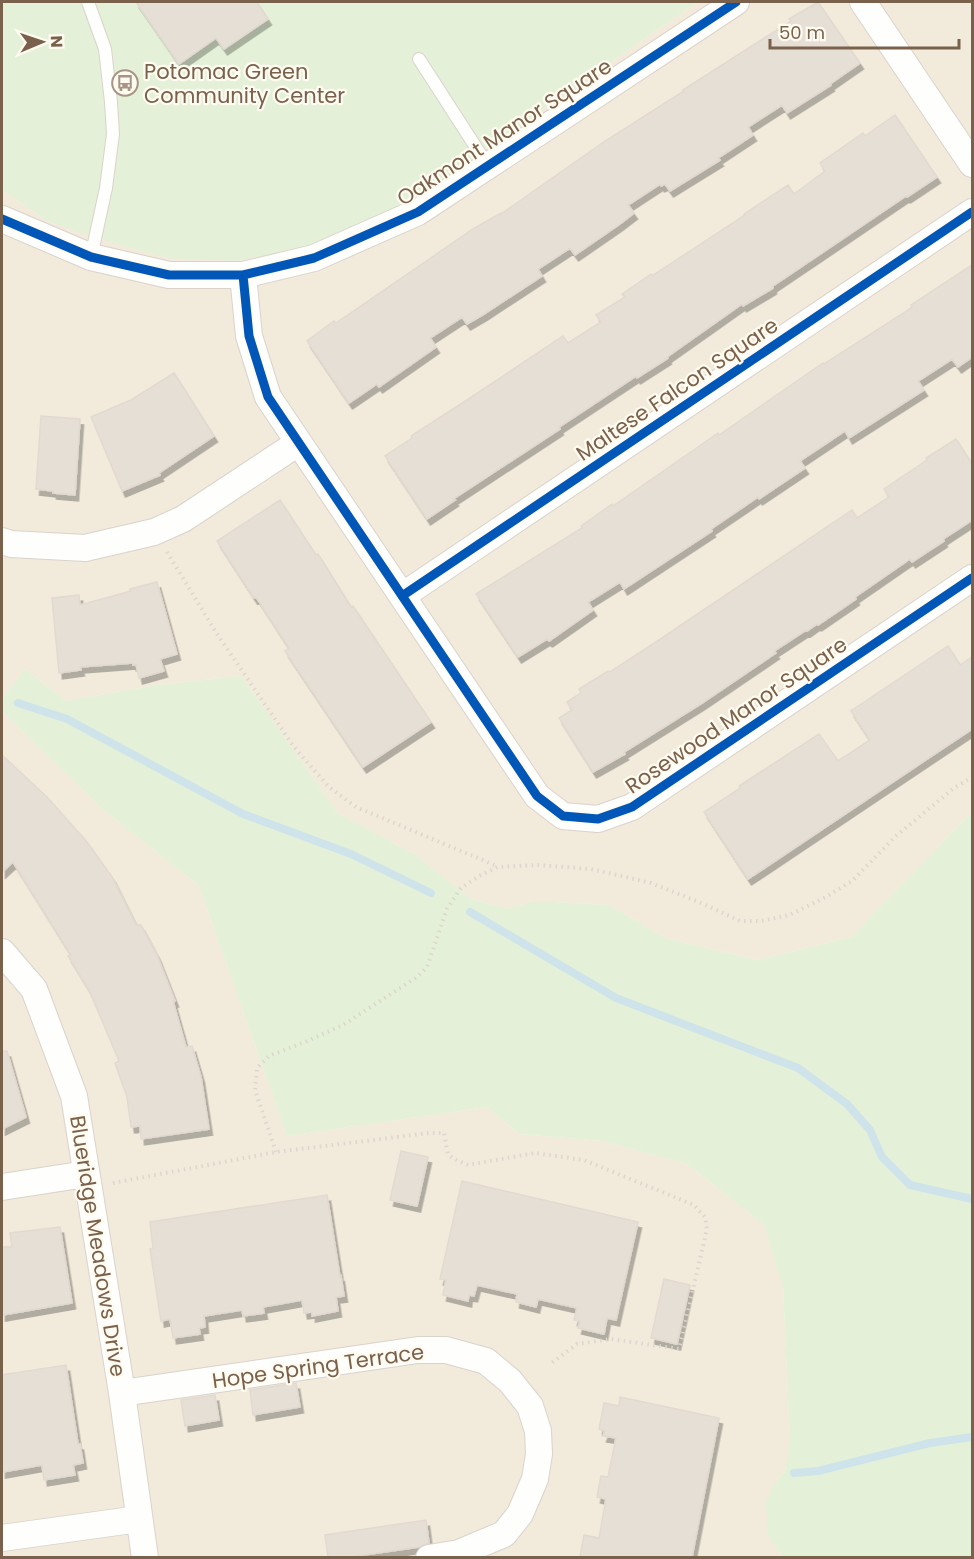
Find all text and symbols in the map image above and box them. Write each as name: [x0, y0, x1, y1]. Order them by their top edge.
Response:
north arrow: [12, 12, 72, 72]
scale bar: [770, 12, 959, 50]
text: 50 m: [779, 20, 825, 45]
text: N: [45, 35, 68, 48]
street label: Oakmont Manor Square: [391, 52, 617, 212]
place label: Potomac Green Community Center: [144, 57, 345, 110]
bus stop icon: Potomac Green Community Center: [110, 68, 140, 98]
street label: Maltese Falcon Square: [570, 310, 784, 468]
street label: Rosewood Manor Square: [619, 630, 853, 800]
street label: Blueridge Meadows Drive: [63, 1113, 133, 1379]
street label: Hope Spring Terrace: [210, 1337, 426, 1395]

